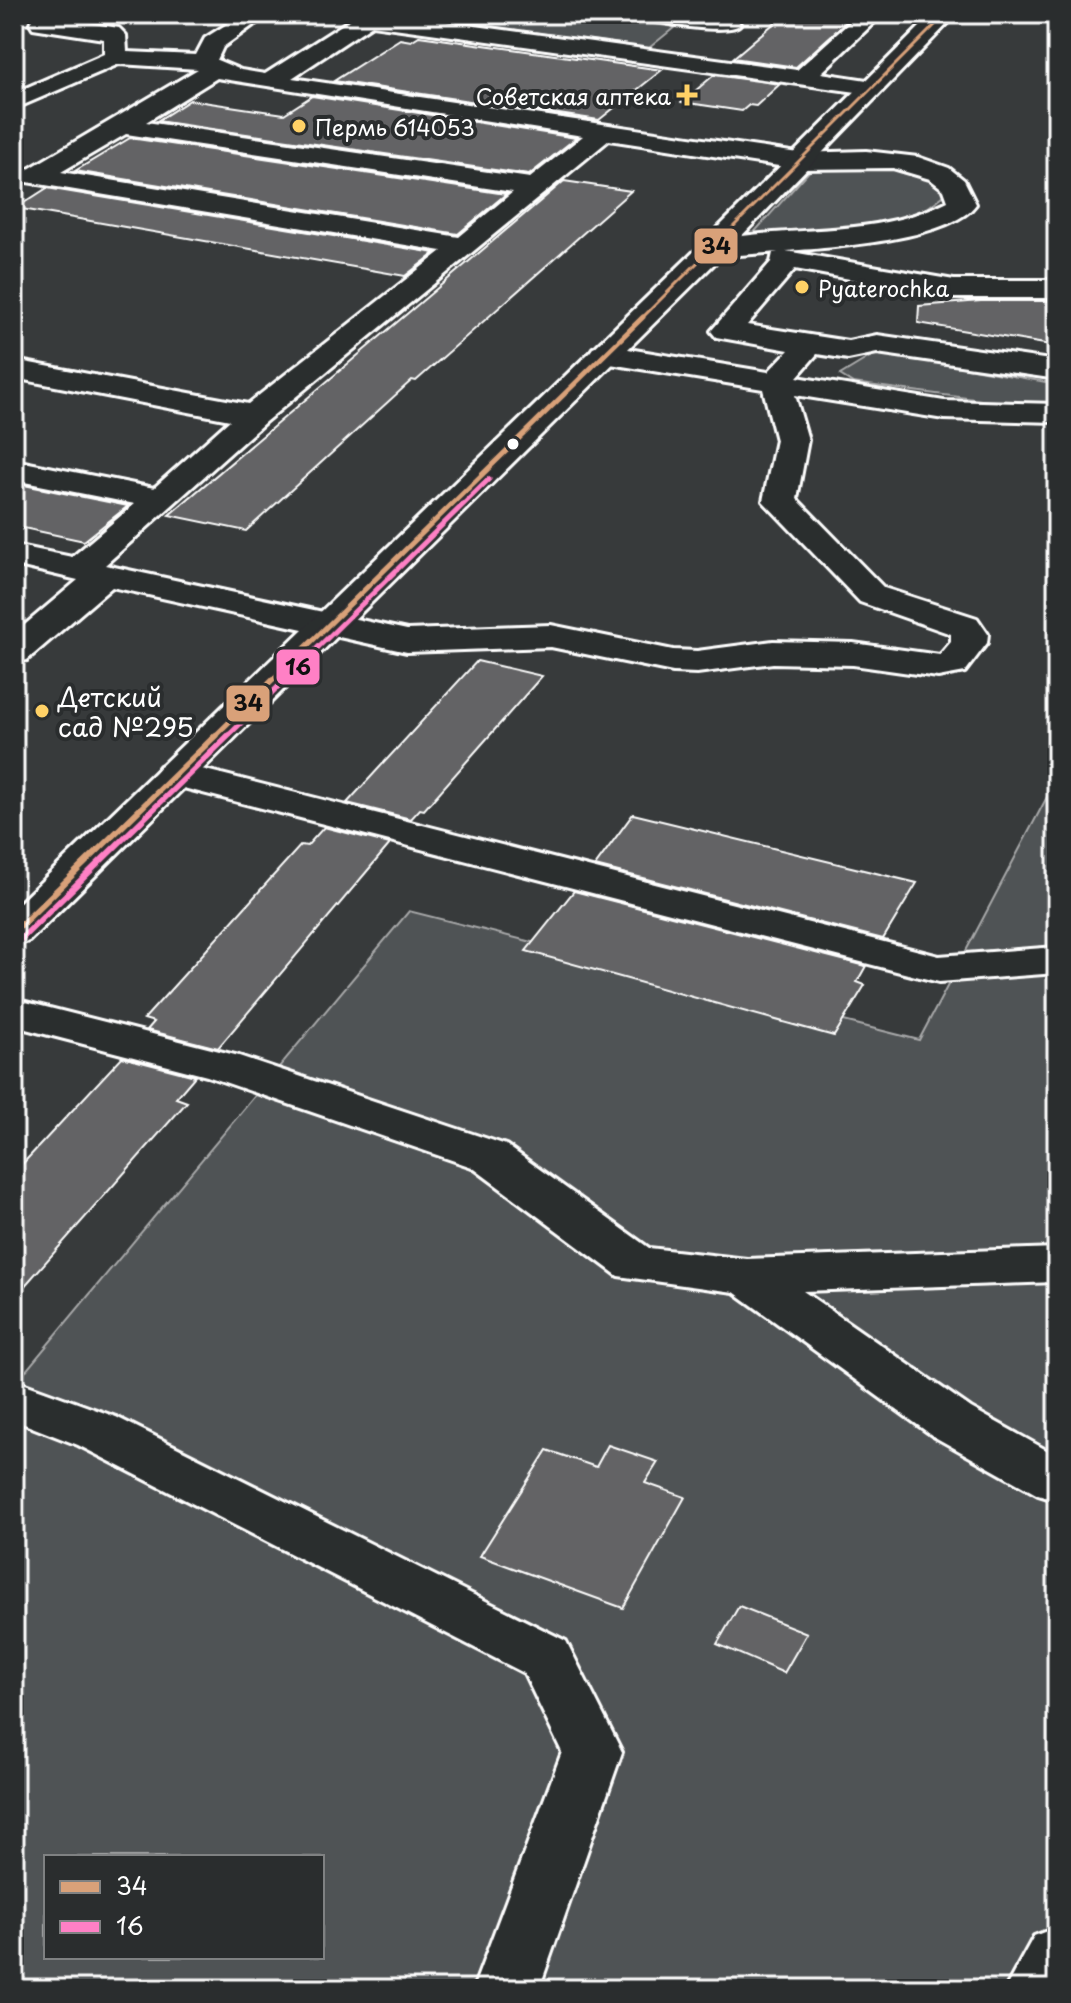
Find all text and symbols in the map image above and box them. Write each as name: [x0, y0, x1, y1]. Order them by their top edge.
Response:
place label: Советская аптека: [476, 79, 671, 112]
marker: Советская аптека: [678, 86, 696, 104]
place label: Пермь 614053: [315, 110, 475, 143]
marker: Пермь 614053: [290, 117, 308, 135]
line badge: 34: [693, 227, 739, 265]
text: 34: [701, 228, 731, 261]
place label: Pyaterochka: [818, 271, 950, 304]
marker: Pyaterochka: [793, 278, 811, 296]
unlabelled marker: [505, 436, 521, 452]
line badge: 16: [275, 648, 321, 686]
text: 16: [285, 649, 311, 682]
place label: Детский сад №295: [57, 677, 194, 746]
line badge: 34: [225, 684, 271, 723]
text: 34: [233, 685, 263, 718]
marker: Детский сад №295: [33, 702, 51, 720]
legend: [44, 1855, 324, 1959]
text: 34: [116, 1867, 148, 1903]
text: 16: [116, 1907, 144, 1943]

